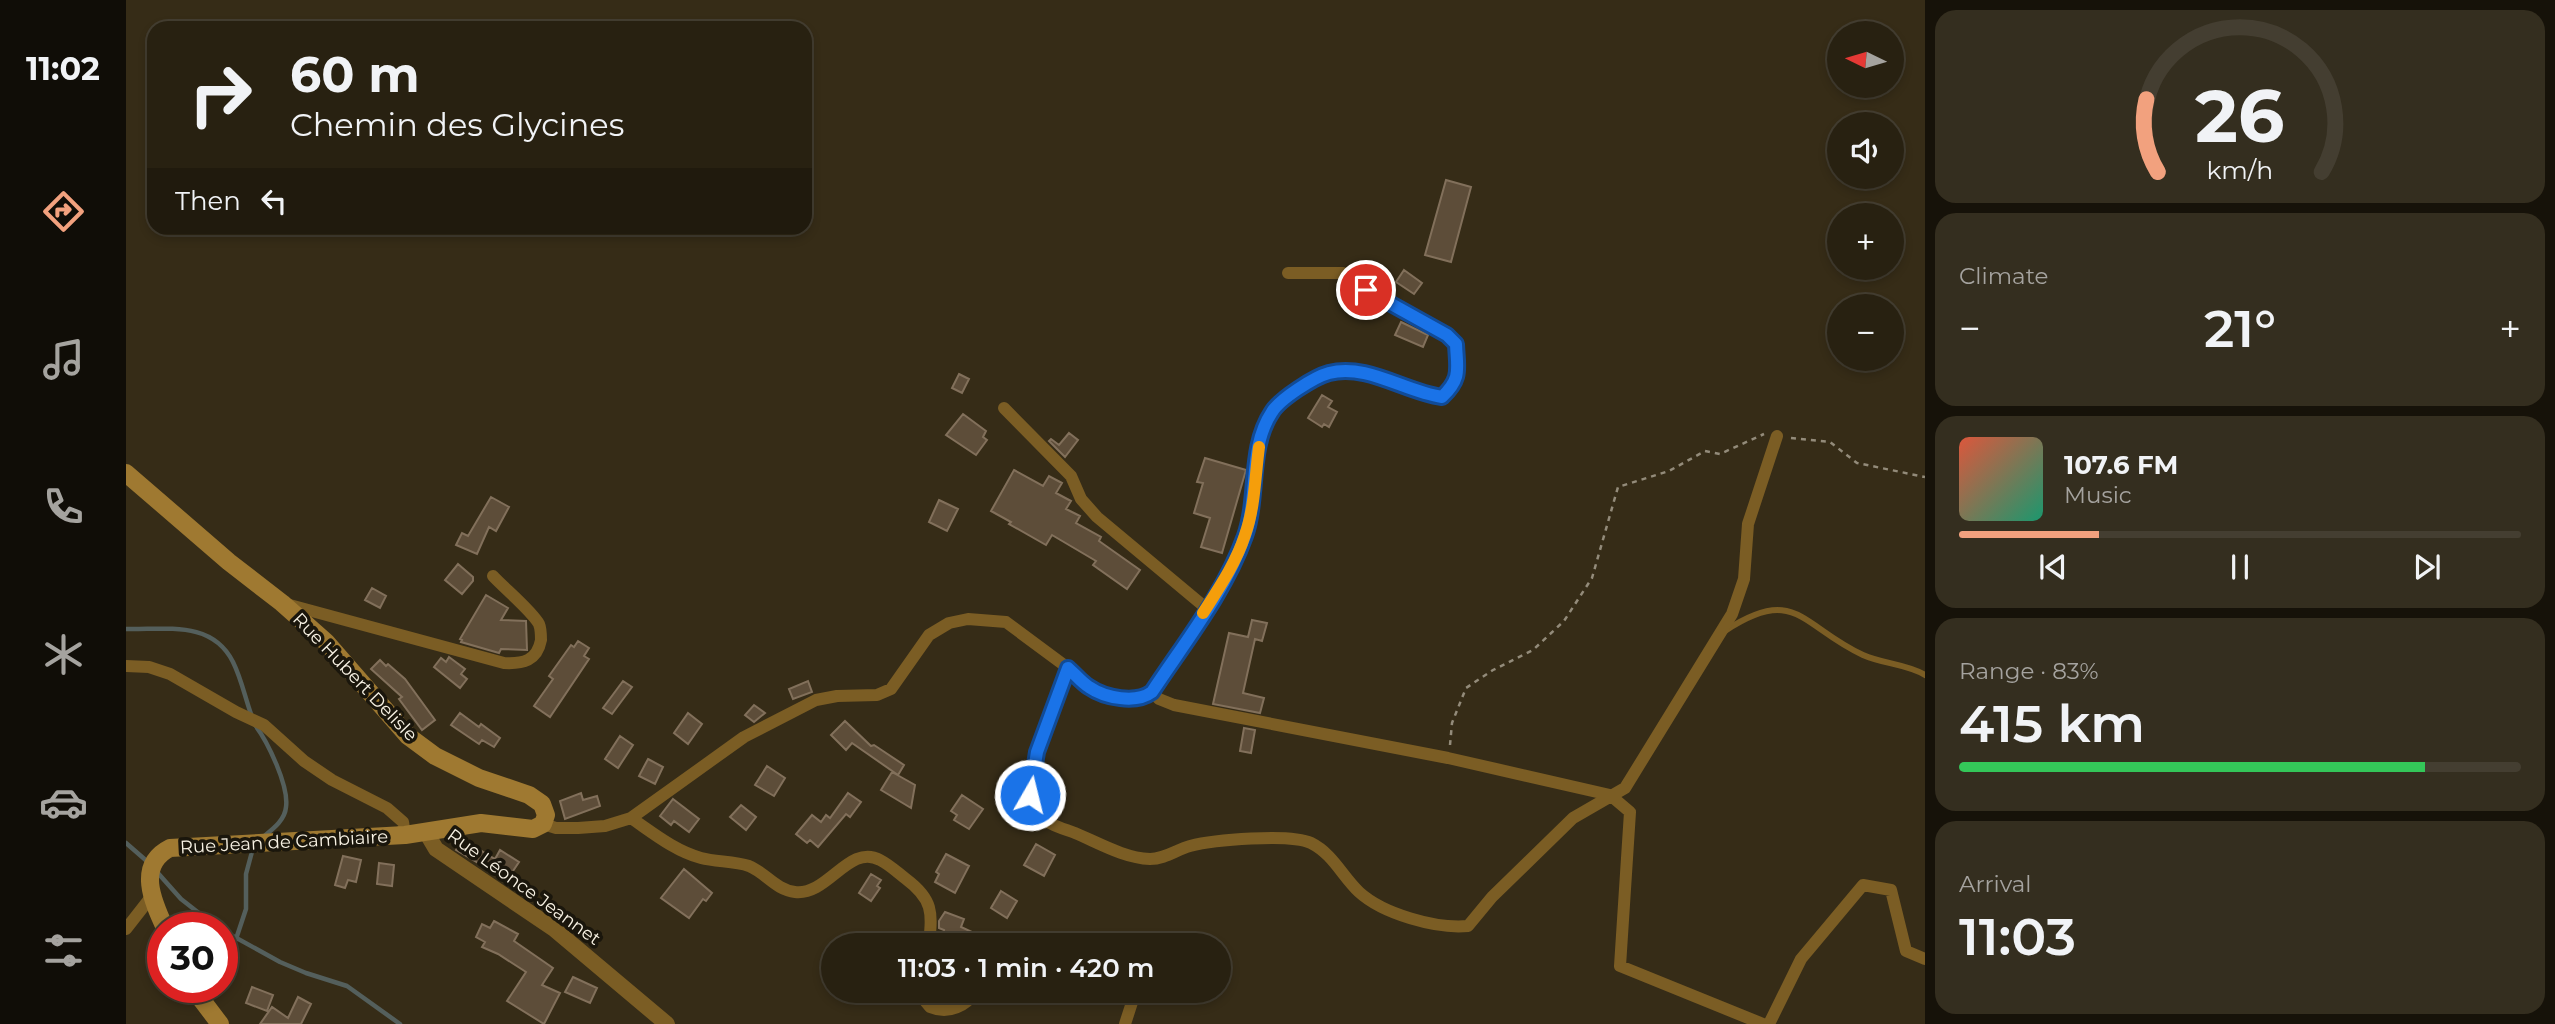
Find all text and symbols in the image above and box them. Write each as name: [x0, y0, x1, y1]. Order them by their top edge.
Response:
north arrow: [1827, 21, 1904, 98]
map controls: [1827, 21, 1904, 371]
text: 60 m: [290, 45, 420, 104]
text: 11:02: [26, 49, 100, 88]
icon: right: [175, 49, 266, 140]
text: 26: [2195, 73, 2285, 161]
text: Chemin des Glycines: [290, 105, 624, 144]
button: sound: [1827, 112, 1904, 189]
text: km/h: [2207, 155, 2273, 185]
icon: left: [255, 182, 293, 220]
text: Then: [175, 185, 241, 217]
icon: directions: [39, 187, 88, 236]
button: +: [1827, 203, 1904, 280]
pin: [1336, 260, 1396, 320]
text: Climate: [1959, 262, 2048, 290]
icon: arrive: [1347, 271, 1385, 309]
button: −: [1827, 294, 1904, 371]
text: 21°: [2204, 297, 2276, 360]
text: −: [1959, 305, 1981, 352]
text: +: [2499, 305, 2521, 352]
icon: music: [39, 335, 88, 384]
text: 107.6 FM: [2064, 449, 2178, 481]
text: Music: [2064, 481, 2132, 509]
icon: phone: [39, 482, 88, 531]
icon: previous: [2034, 548, 2072, 586]
icon: pause: [2221, 548, 2259, 586]
icon: next: [2408, 548, 2446, 586]
street label: Rue Hubert Delisle: [288, 608, 422, 746]
icon: climate: [39, 630, 88, 679]
text: Range · 83%: [1959, 657, 2099, 685]
text: 415 km: [1959, 692, 2145, 755]
position arrow: [993, 758, 1067, 832]
icon: car: [39, 778, 88, 827]
street label: Rue Léonce Jeannet: [443, 824, 605, 950]
street label: Rue Jean de Cambiaire: [179, 826, 389, 858]
text: Arrival: [1959, 870, 2032, 898]
text: 11:03: [1959, 905, 2076, 968]
speed limit sign: 30: [147, 912, 238, 1003]
icon: filters: [39, 926, 88, 975]
text: 11:03 · 1 min · 420 m: [898, 952, 1154, 984]

